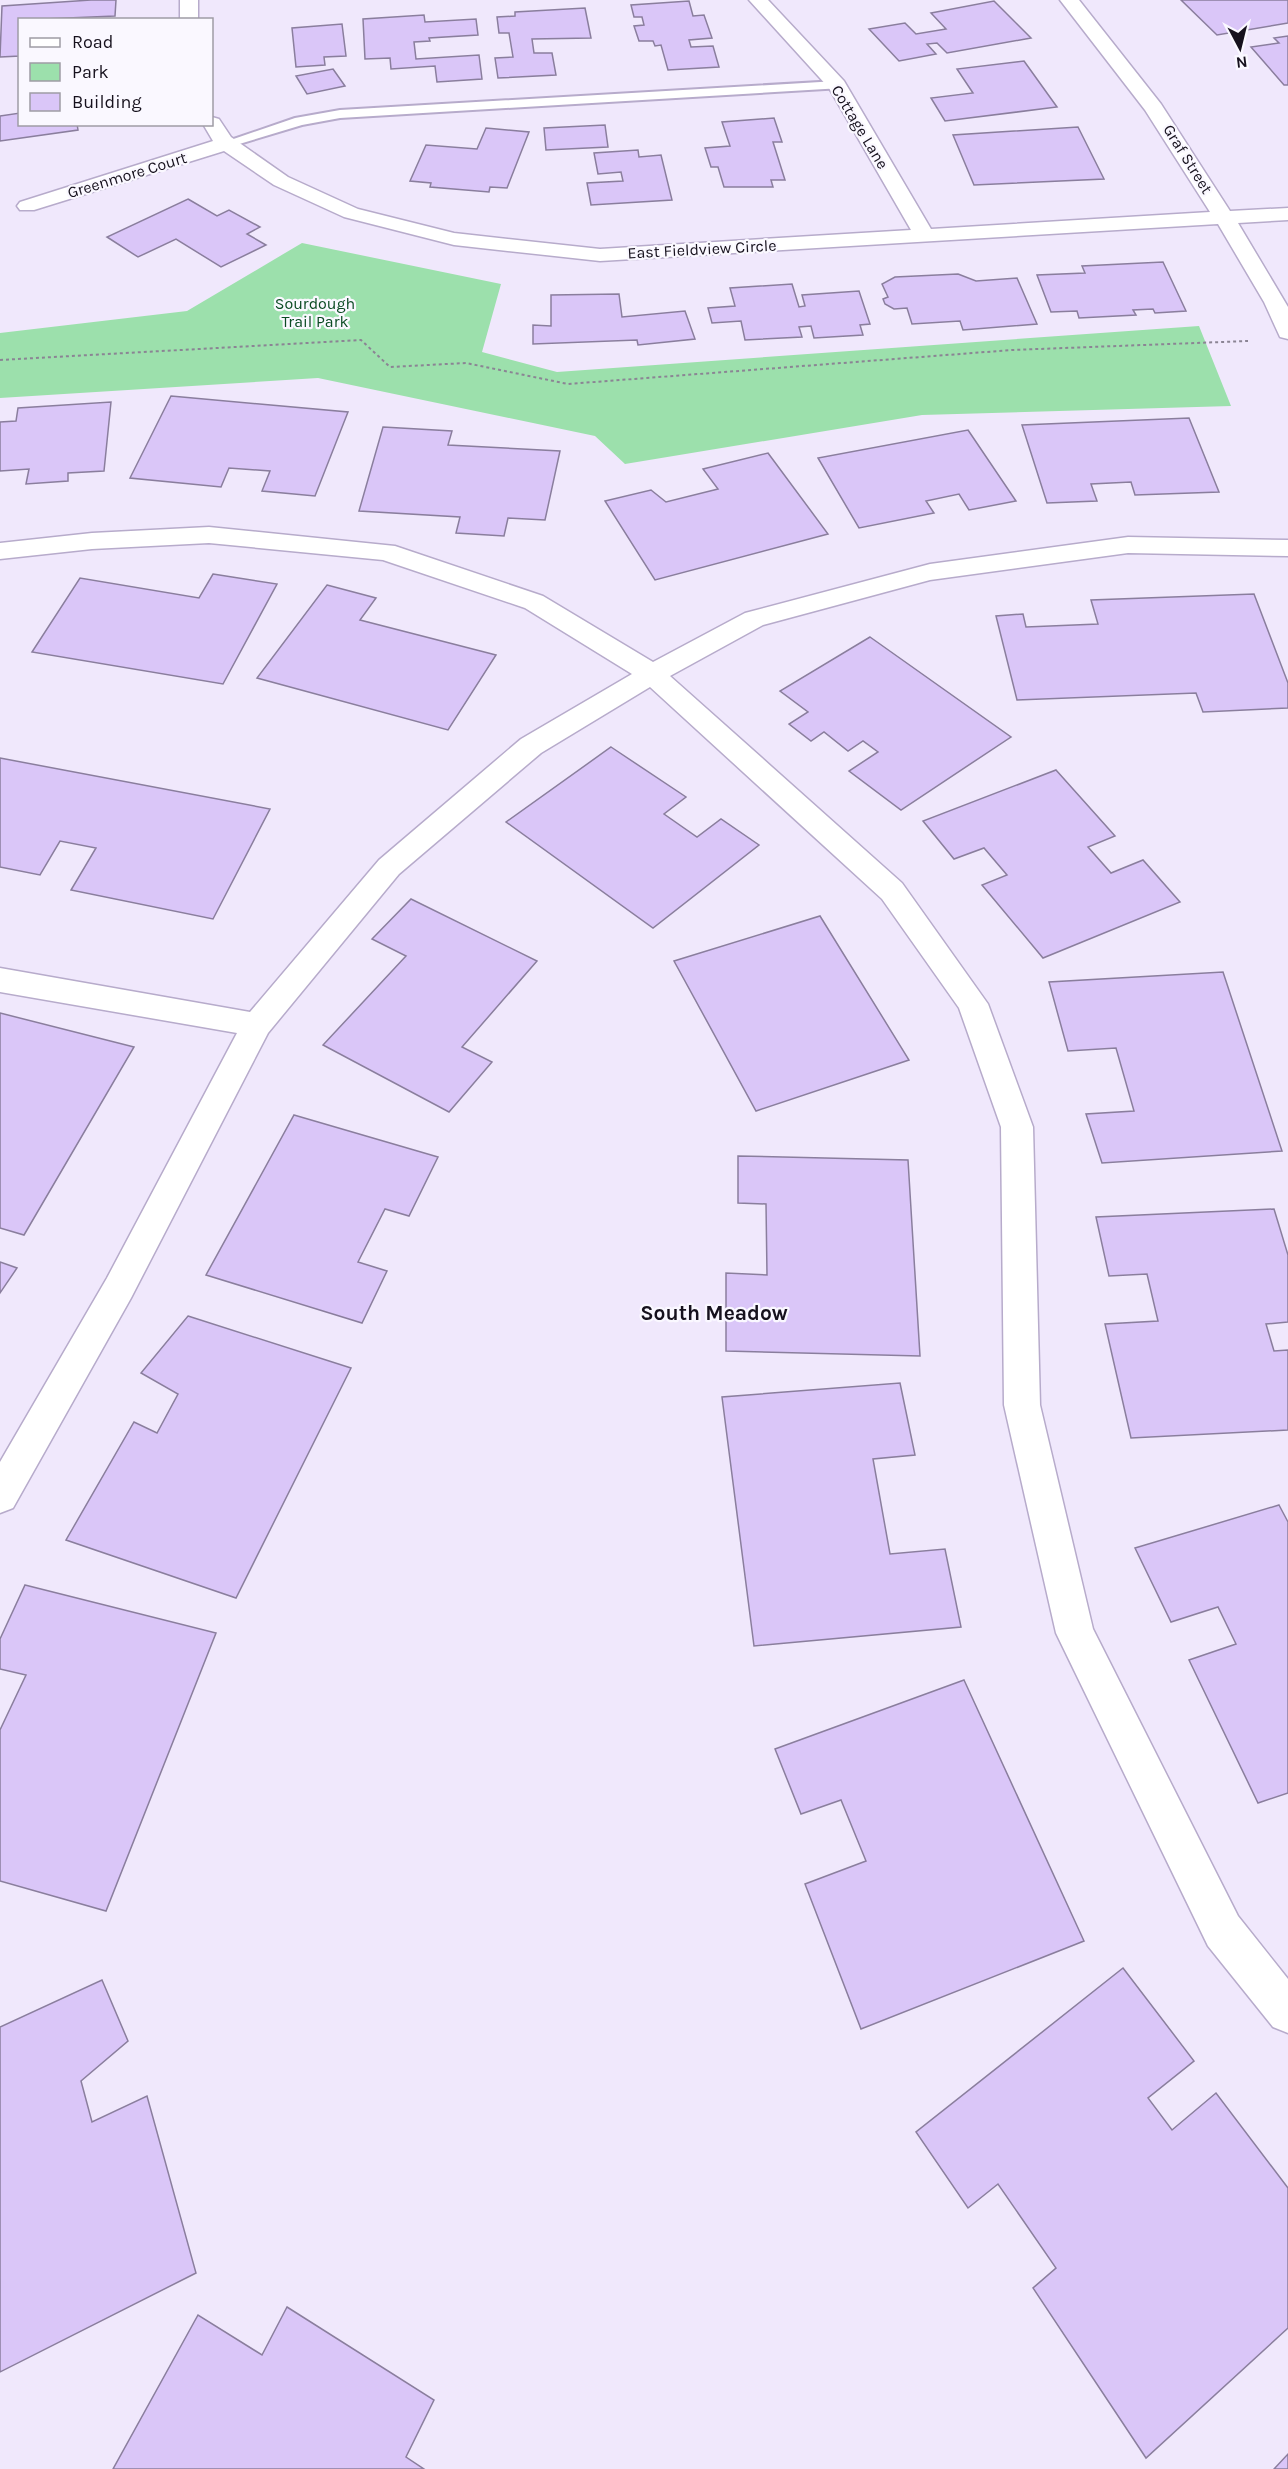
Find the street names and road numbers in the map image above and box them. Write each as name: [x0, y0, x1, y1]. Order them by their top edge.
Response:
street label: Cottage Lane: [827, 82, 893, 172]
street label: Graf Street: [1159, 121, 1217, 197]
street label: Greenmore Court: [65, 148, 189, 202]
street label: East Fieldview Circle: [627, 236, 777, 262]

